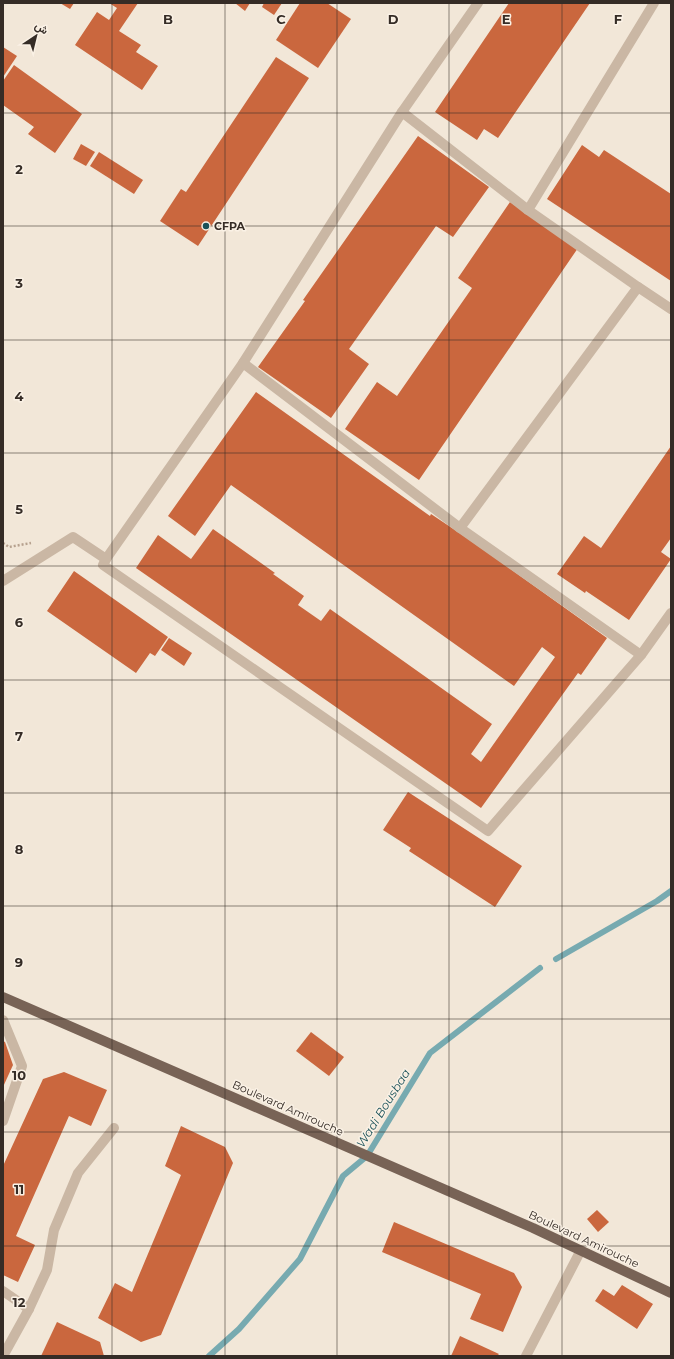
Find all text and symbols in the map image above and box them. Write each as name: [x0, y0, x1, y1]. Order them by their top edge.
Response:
text: B: [163, 11, 173, 27]
text: C: [276, 11, 286, 27]
text: D: [388, 11, 399, 27]
text: E: [502, 11, 511, 27]
text: F: [614, 11, 622, 27]
north arrow: [16, 16, 56, 56]
text: ش: [32, 18, 51, 37]
text: 2: [15, 161, 23, 177]
place label: CFPA: [214, 219, 246, 233]
marker: CFPA: [201, 221, 211, 231]
text: 3: [14, 275, 23, 291]
text: 4: [15, 388, 24, 404]
text: 5: [15, 501, 23, 517]
text: 6: [15, 614, 24, 630]
text: 7: [15, 728, 23, 744]
text: 8: [15, 841, 24, 857]
text: 9: [15, 954, 23, 970]
water label: Wadi Bousbaa: [353, 1066, 413, 1150]
text: 10: [12, 1067, 26, 1083]
street label: Boulevard Amirouche: [230, 1077, 346, 1139]
text: 11: [14, 1181, 24, 1197]
street label: Boulevard Amirouche: [527, 1207, 642, 1271]
text: 12: [13, 1294, 26, 1310]

